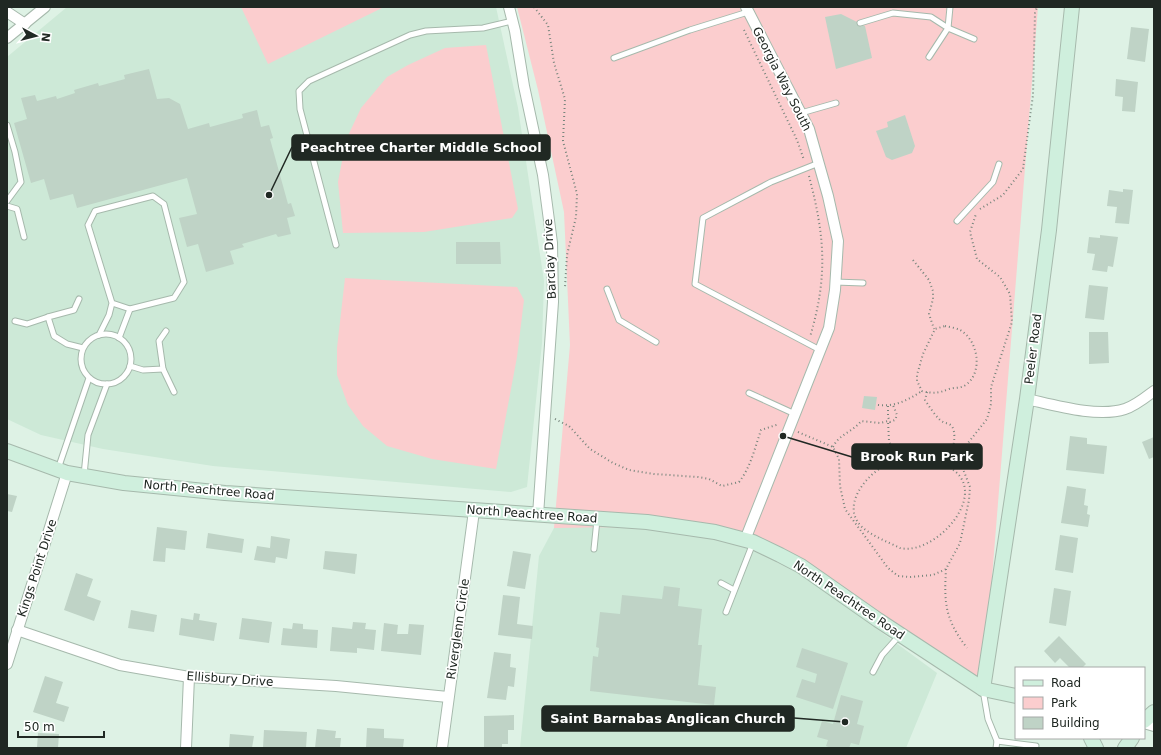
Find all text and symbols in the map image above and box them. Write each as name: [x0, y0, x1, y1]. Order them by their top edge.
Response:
north arrow: [16, 16, 56, 56]
street label: Georgia Way South: [750, 25, 814, 133]
text: N: [38, 32, 52, 43]
callout: Peachtree Charter Middle School: [292, 135, 550, 160]
text: Peachtree Charter Middle School: [300, 140, 542, 155]
street label: Barclay Drive: [541, 218, 559, 300]
street label: Peeler Road: [1022, 313, 1044, 385]
callout: Brook Run Park: [852, 444, 982, 469]
text: Brook Run Park: [860, 449, 974, 464]
street label: North Peachtree Road: [143, 477, 275, 503]
street label: North Peachtree Road: [466, 502, 598, 526]
street label: Kings Point Drive: [15, 517, 59, 619]
street label: North Peachtree Road: [791, 558, 907, 642]
street label: Riverglenn Circle: [444, 578, 472, 680]
legend: [1015, 667, 1145, 739]
street label: Ellisbury Drive: [186, 669, 274, 689]
text: Road: [1051, 676, 1081, 690]
text: Park: [1051, 696, 1077, 710]
callout: Saint Barnabas Anglican Church: [542, 706, 794, 731]
text: Saint Barnabas Anglican Church: [550, 711, 786, 726]
scale bar: [18, 713, 104, 739]
text: Building: [1051, 716, 1100, 730]
text: 50 m: [24, 720, 55, 734]

